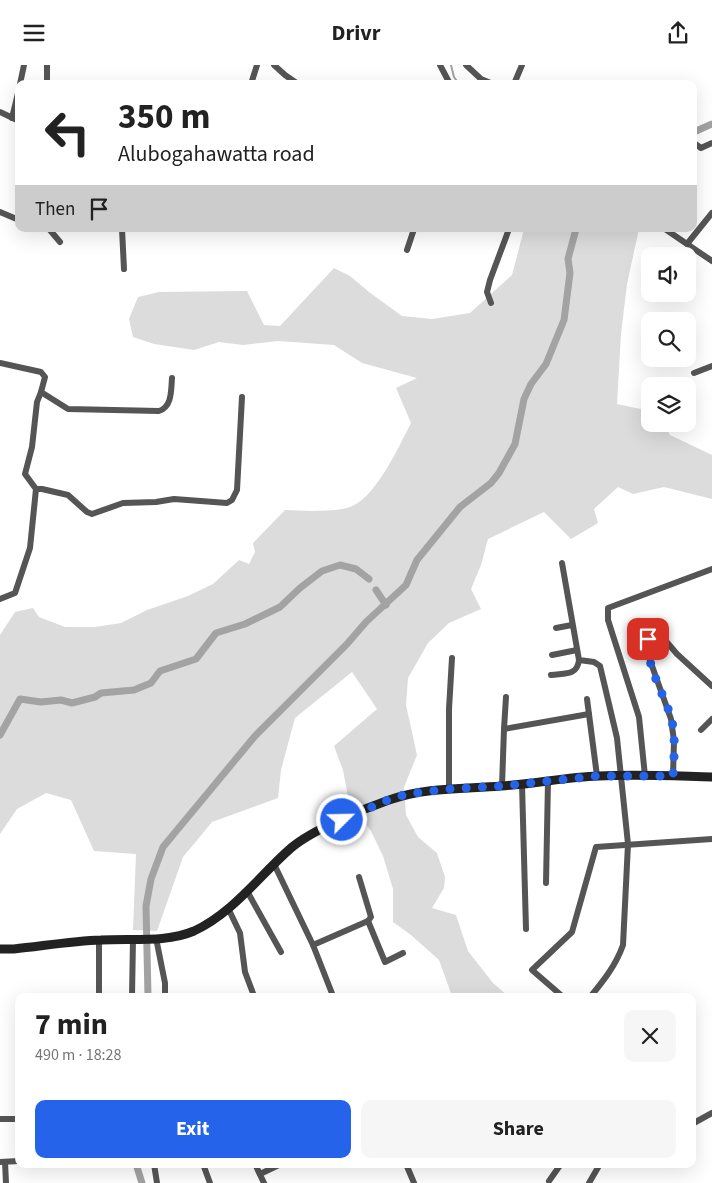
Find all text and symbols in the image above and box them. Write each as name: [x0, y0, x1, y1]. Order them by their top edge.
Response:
text: Drivr: [331, 17, 381, 49]
icon: menu: [20, 19, 48, 47]
icon: share: [664, 19, 692, 47]
text: 350 m: [118, 92, 210, 142]
icon: left: [35, 100, 100, 165]
text: Alubogahawatta road: [118, 138, 315, 170]
icon: arrive: [85, 195, 113, 223]
text: Then: [35, 196, 75, 223]
map controls: [641, 247, 696, 432]
button: sound: [641, 247, 696, 302]
button: search: [641, 312, 696, 367]
button: layers: [641, 377, 696, 432]
pin: [627, 618, 669, 660]
icon: arrive: [634, 625, 662, 653]
position arrow: [315, 793, 367, 845]
text: 7 min: [35, 1003, 108, 1046]
button: close: [624, 1010, 676, 1062]
text: 490 m · 18:28: [35, 1044, 122, 1066]
button: Exit: [35, 1100, 351, 1158]
button: Share: [361, 1100, 676, 1158]

